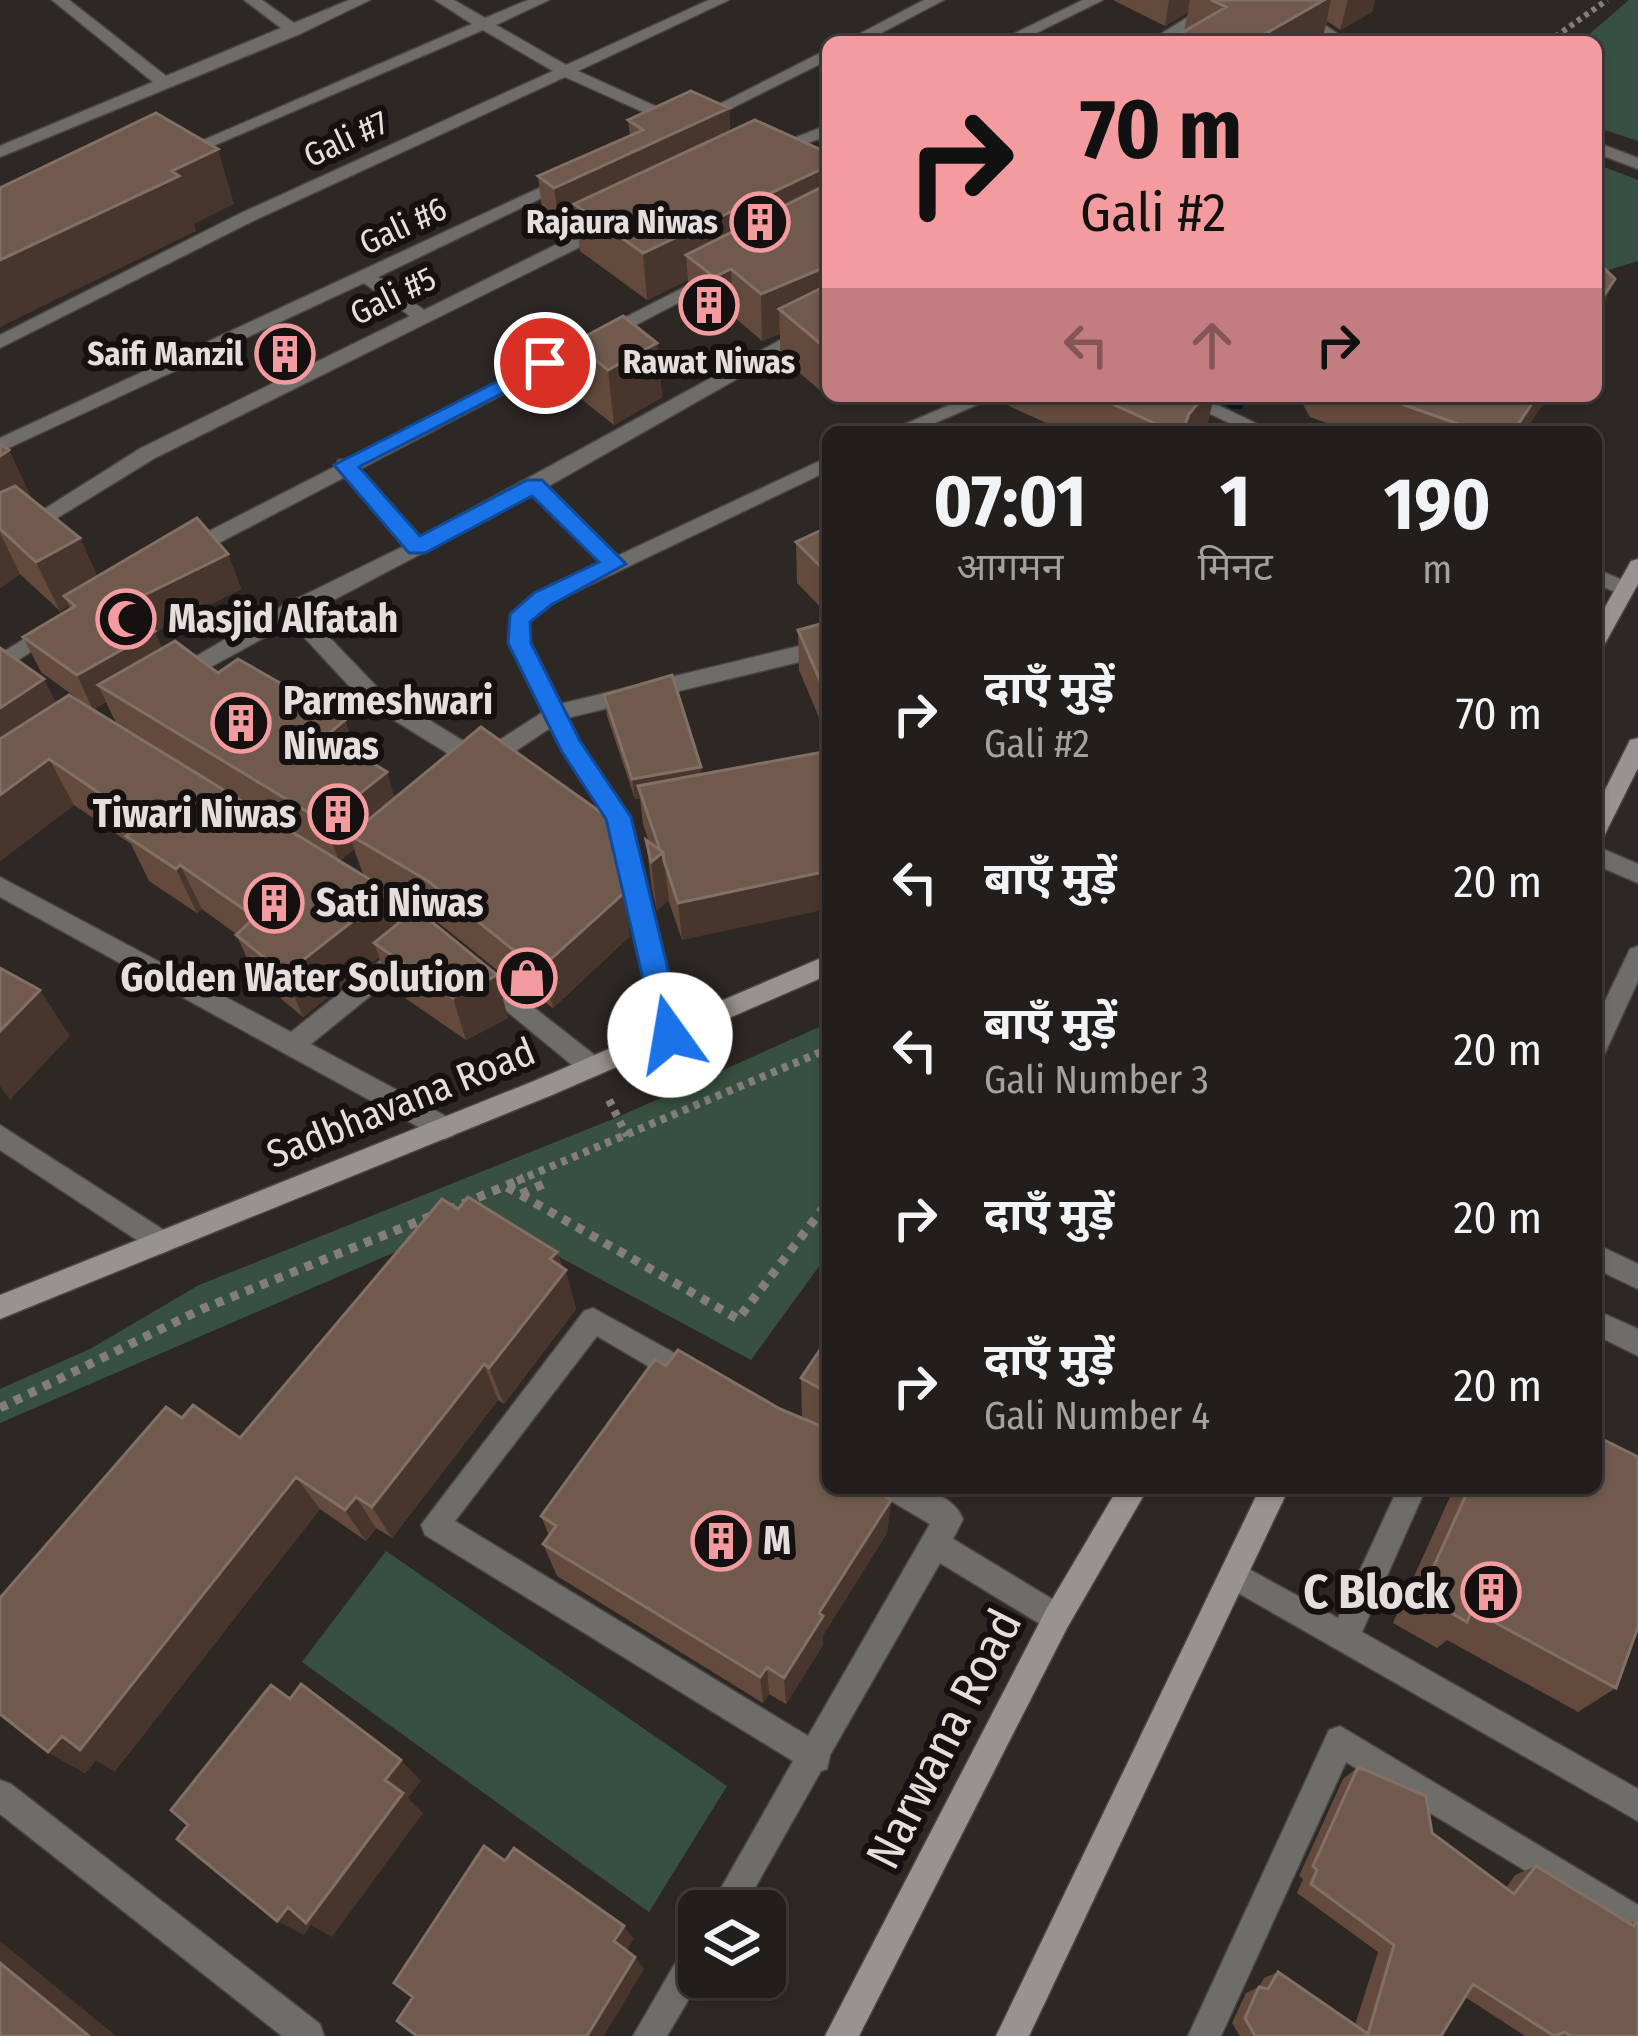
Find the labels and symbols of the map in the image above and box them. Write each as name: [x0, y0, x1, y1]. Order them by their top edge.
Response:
street label: Gali #7: [297, 102, 395, 176]
street label: Gali #6: [353, 189, 453, 263]
building icon: Rajaura Niwas: [729, 191, 791, 253]
place label: Rajaura Niwas: [526, 202, 718, 242]
street label: Gali #5: [344, 258, 442, 334]
building icon: Rawat Niwas: [678, 274, 740, 336]
pin: [494, 312, 596, 414]
building icon: Saifi Manzil: [254, 323, 316, 385]
place label: Saifi Manzil: [87, 334, 244, 374]
place label: Rawat Niwas: [623, 342, 795, 382]
mosque icon: Masjid Alfatah: [95, 588, 157, 650]
place label: Masjid Alfatah: [168, 596, 398, 642]
place label: Parmeshwari Niwas: [283, 678, 493, 769]
building icon: Parmeshwari Niwas: [210, 692, 272, 754]
building icon: Tiwari Niwas: [307, 783, 369, 845]
place label: Tiwari Niwas: [93, 791, 296, 837]
building icon: Sati Niwas: [243, 872, 305, 934]
place label: Sati Niwas: [316, 880, 483, 926]
shop icon: Golden Water Solution: [496, 947, 558, 1009]
place label: Golden Water Solution: [121, 955, 485, 1001]
position arrow: [607, 972, 733, 1098]
street label: Sadbhavana Road: [260, 1028, 542, 1178]
building icon: M: [690, 1510, 752, 1572]
place label: M: [763, 1518, 791, 1564]
building icon: C Block: [1460, 1561, 1522, 1623]
place label: C Block: [1303, 1563, 1450, 1621]
street label: Narwana Road: [854, 1600, 1034, 1878]

